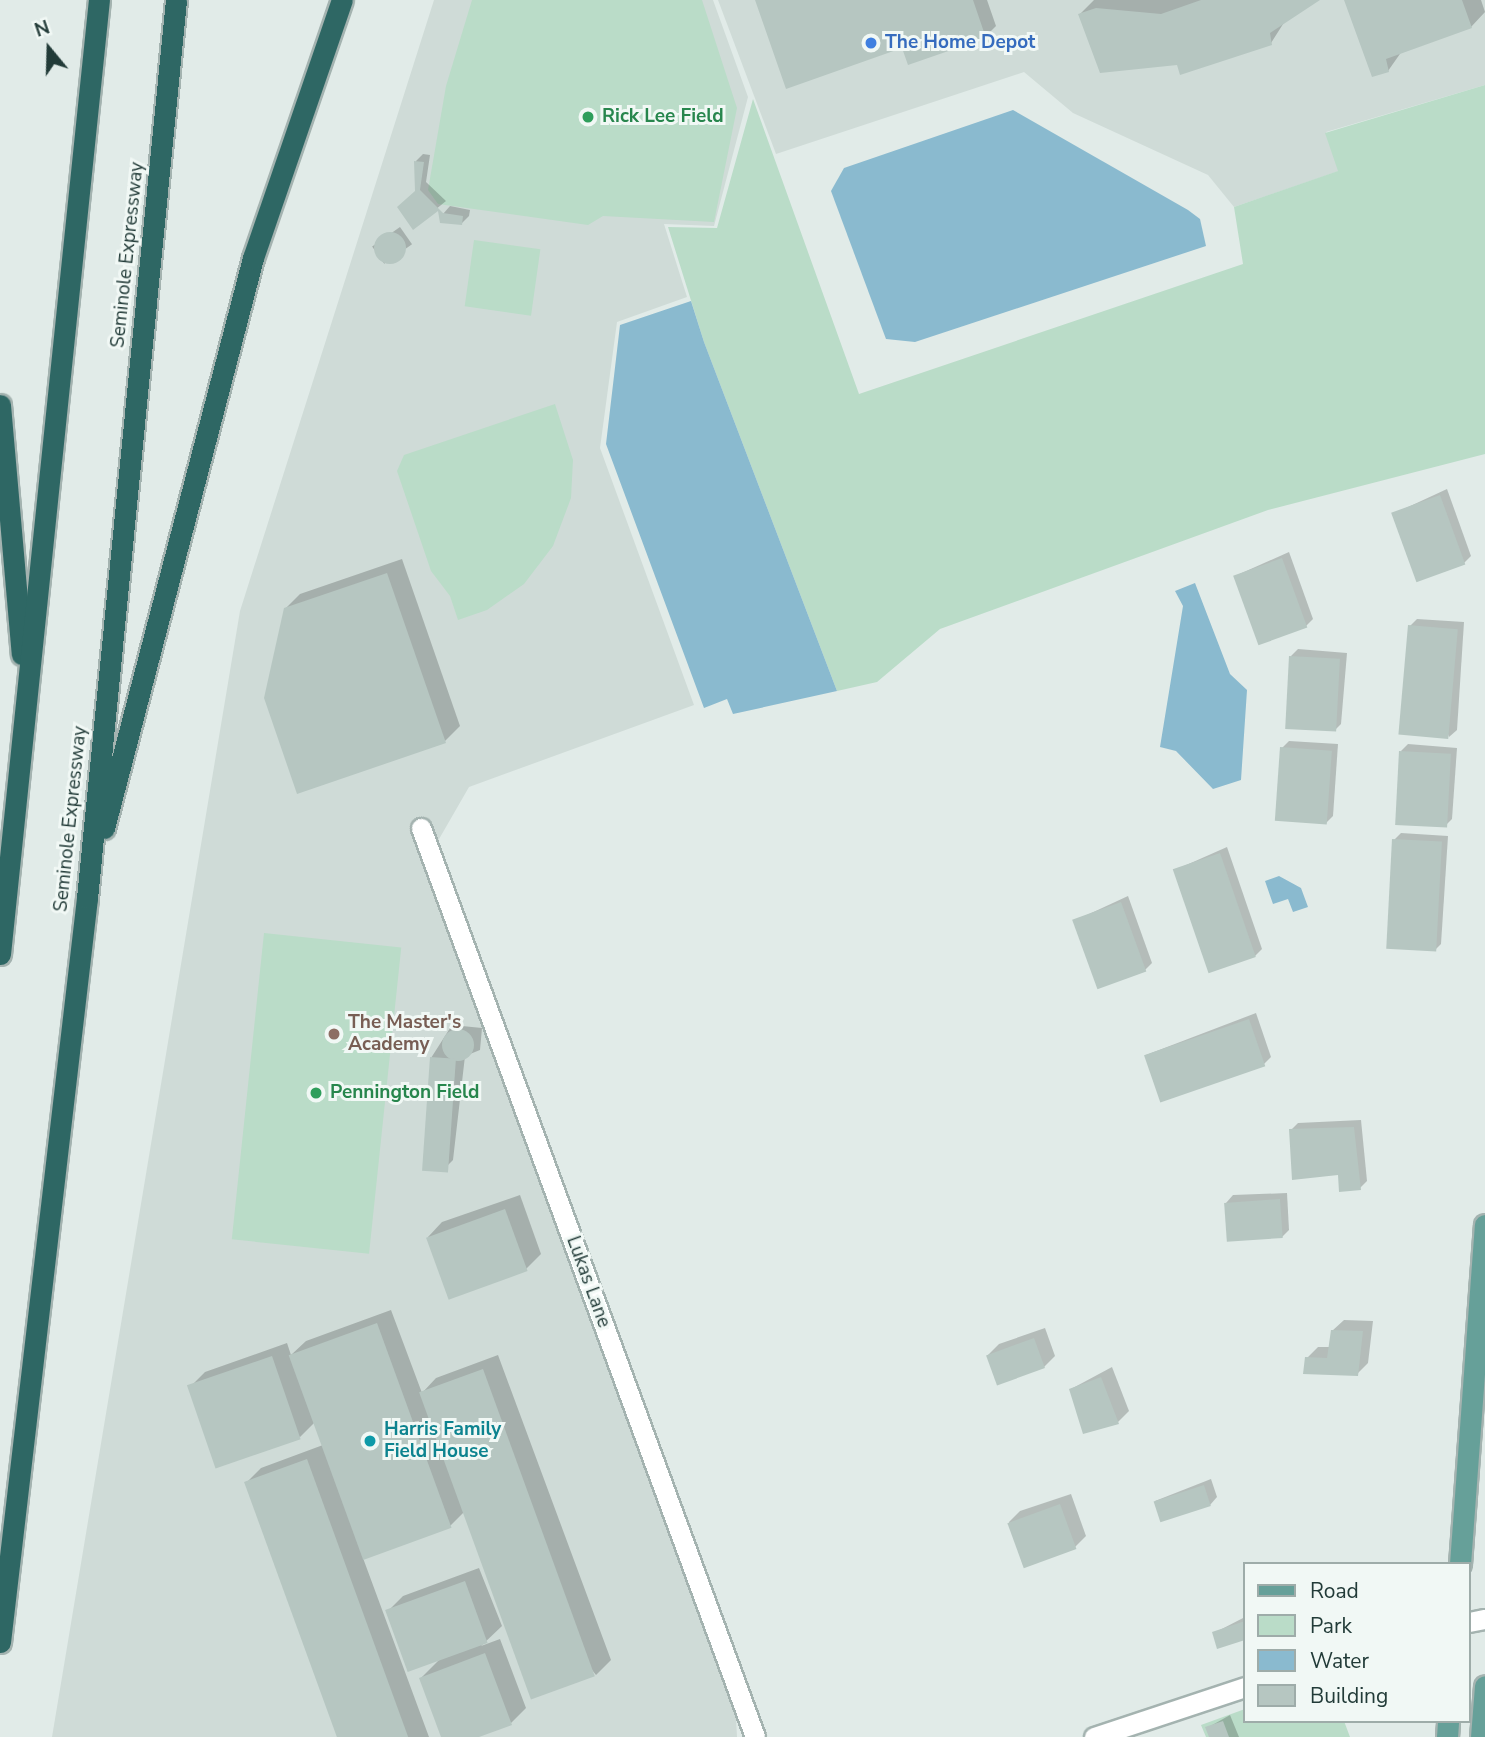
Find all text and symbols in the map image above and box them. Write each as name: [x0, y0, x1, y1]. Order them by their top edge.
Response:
north arrow: [14, 14, 84, 84]
text: N: [31, 15, 53, 44]
place label: The Home Depot: [885, 32, 1035, 54]
marker: The Home Depot: [863, 35, 879, 51]
place label: Rick Lee Field: [602, 106, 724, 128]
marker: Rick Lee Field: [580, 109, 596, 125]
street label: Seminole Expressway: [107, 161, 149, 349]
street label: Seminole Expressway: [50, 725, 92, 913]
place label: The Master's Academy: [348, 1012, 461, 1056]
marker: The Master's Academy: [326, 1026, 342, 1042]
place label: Pennington Field: [330, 1082, 479, 1104]
marker: Pennington Field: [308, 1085, 324, 1101]
street label: Lukas Lane: [561, 1233, 615, 1331]
place label: Harris Family Field House: [384, 1419, 501, 1463]
marker: Harris Family Field House: [362, 1433, 378, 1449]
legend: [1244, 1562, 1471, 1723]
text: Road: [1310, 1577, 1359, 1605]
text: Park: [1310, 1612, 1352, 1640]
text: Water: [1310, 1647, 1369, 1675]
text: Building: [1310, 1682, 1388, 1710]

